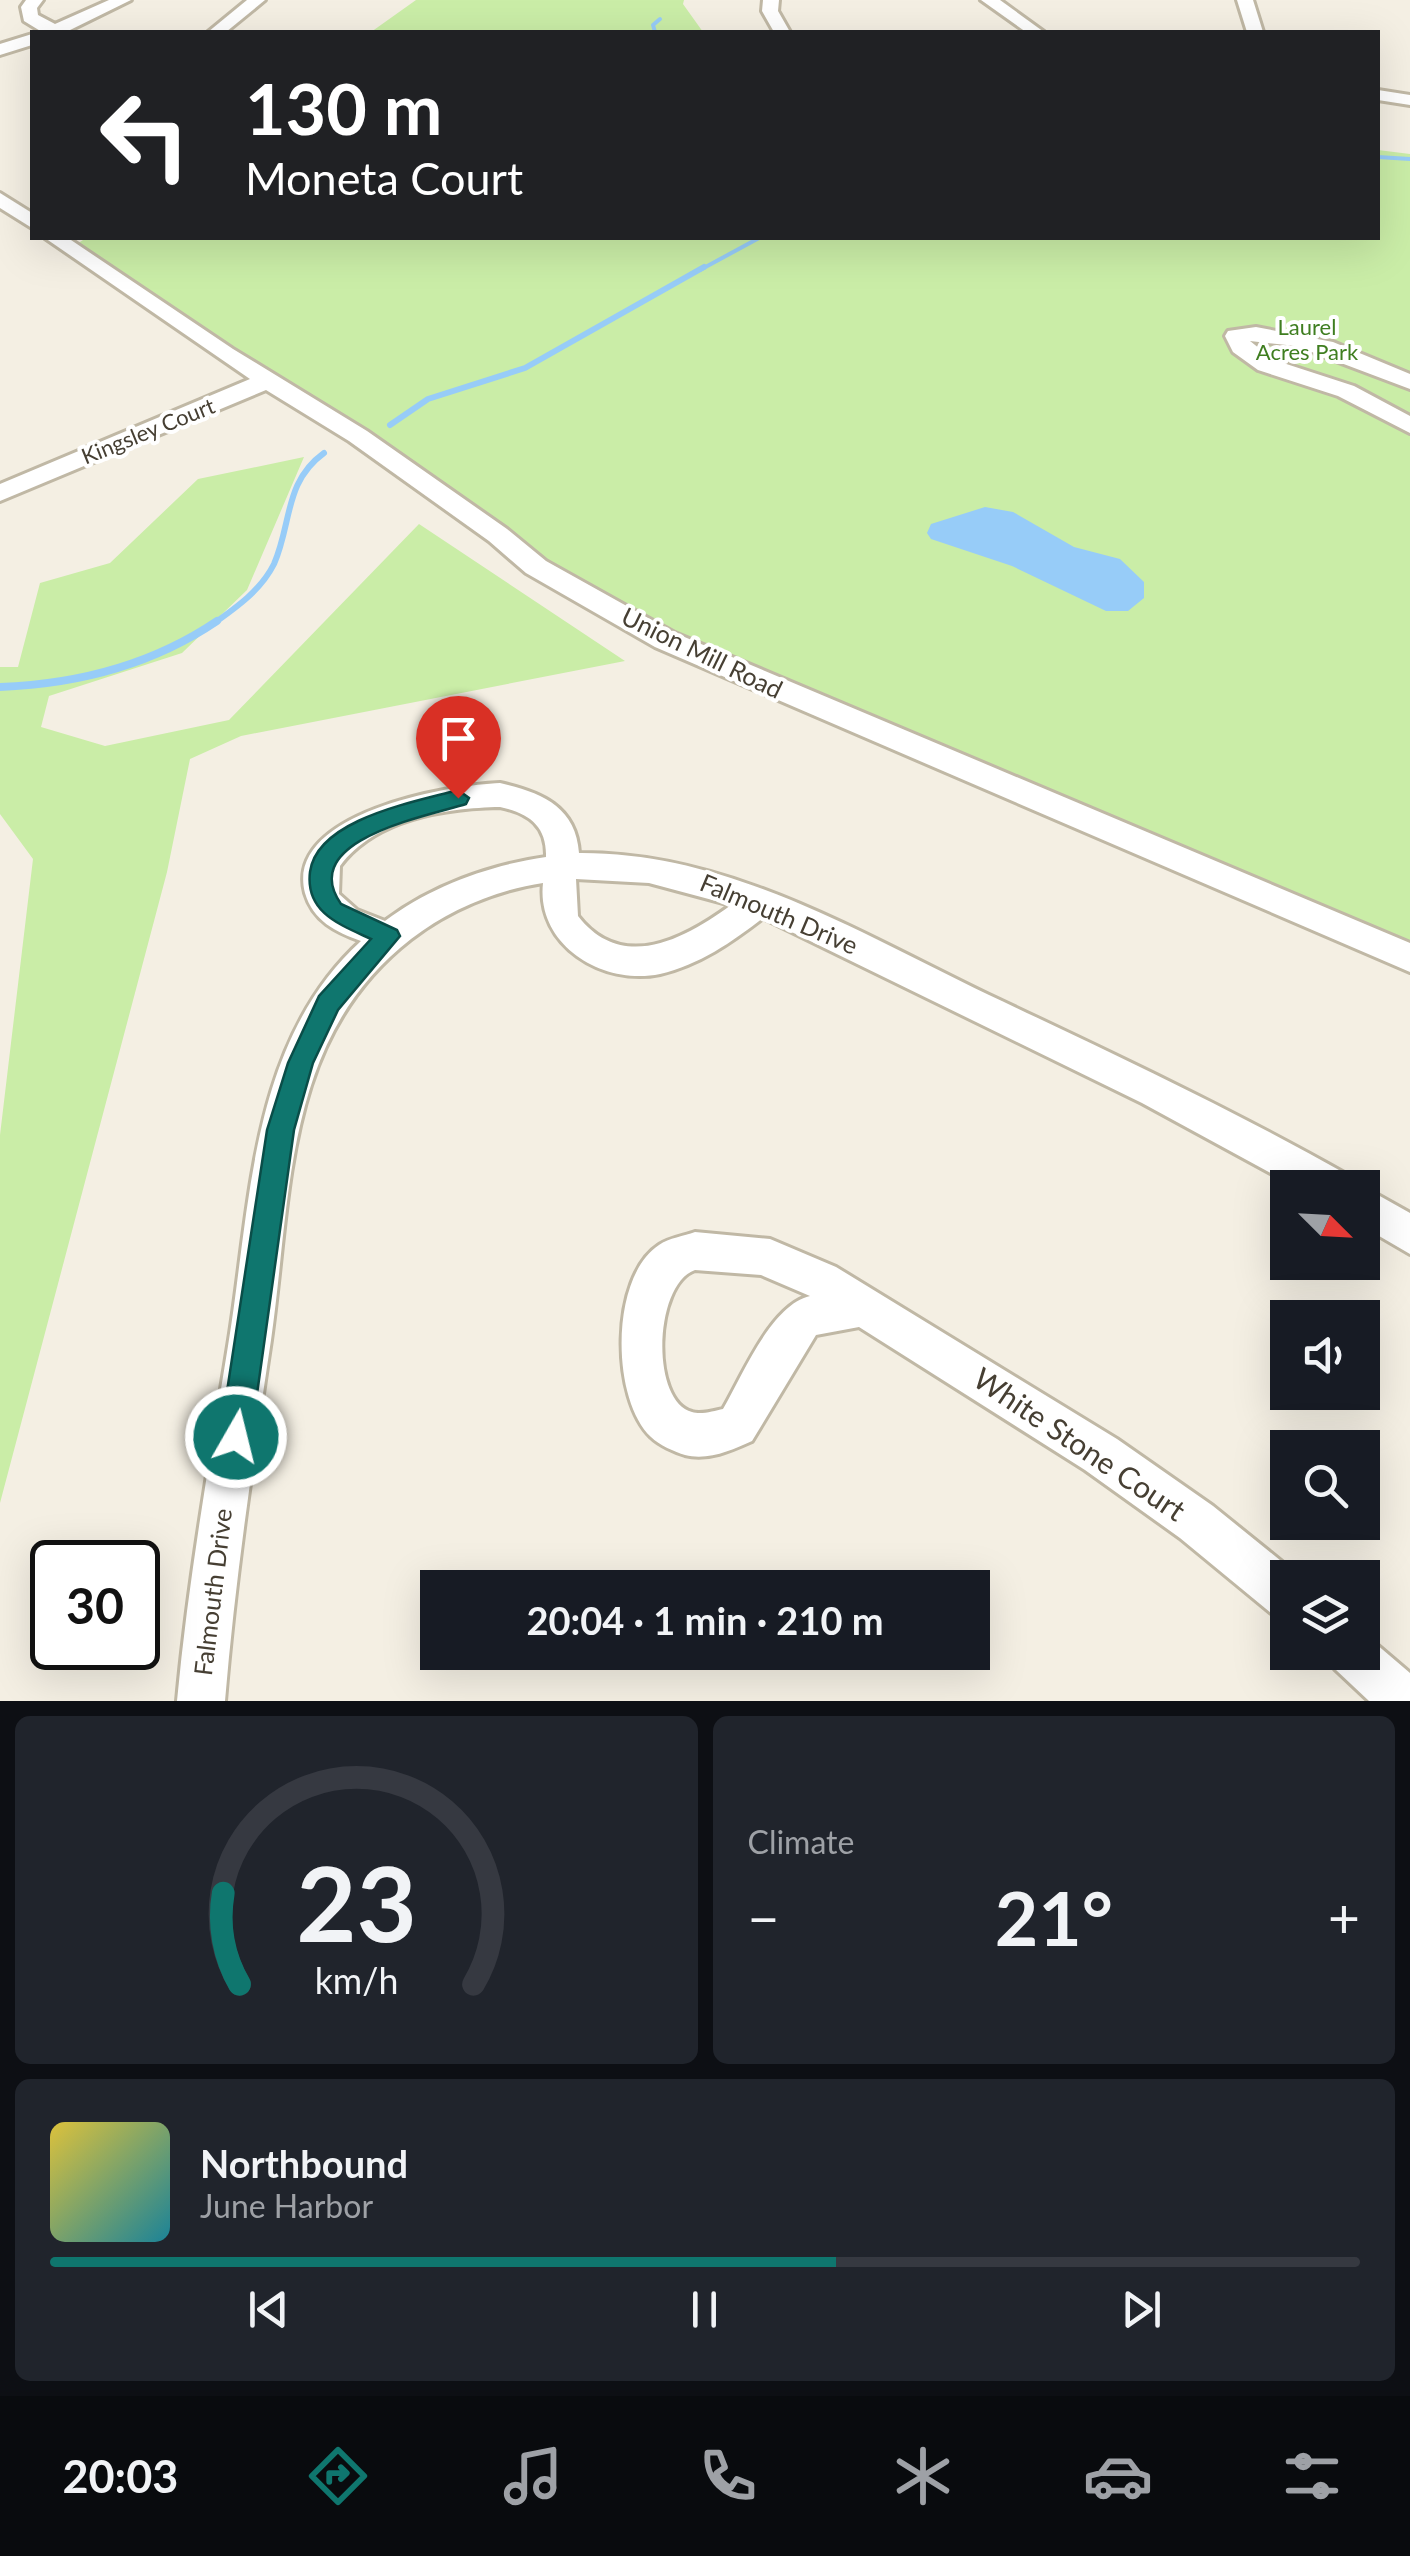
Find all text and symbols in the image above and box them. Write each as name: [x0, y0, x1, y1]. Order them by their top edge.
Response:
text: 130 m: [245, 66, 442, 150]
icon: left: [80, 70, 210, 200]
text: Moneta Court: [245, 151, 523, 205]
park label: Laurel Acres Park: [1256, 313, 1359, 365]
street label: Kingsley Court: [77, 392, 218, 469]
street label: Union Mill Road: [617, 600, 788, 704]
pin: [416, 696, 501, 799]
icon: arrive: [431, 711, 486, 766]
street label: Falmouth Drive: [696, 866, 863, 960]
north arrow: [1270, 1170, 1380, 1280]
map controls: [1270, 1170, 1380, 1670]
button: sound: [1270, 1300, 1380, 1410]
street label: White Stone Court: [967, 1359, 1193, 1528]
position arrow: [184, 1385, 288, 1489]
button: search: [1270, 1430, 1380, 1540]
street label: Falmouth Drive: [187, 1507, 237, 1677]
speed limit sign: 30: [30, 1540, 160, 1670]
button: layers: [1270, 1560, 1380, 1670]
text: 20:04 · 1 min · 210 m: [526, 1597, 884, 1643]
text: Climate: [748, 1822, 854, 1861]
text: 23: [296, 1839, 417, 1964]
text: 21°: [995, 1872, 1113, 1962]
text: −: [748, 1884, 779, 1950]
text: +: [1328, 1884, 1360, 1950]
text: km/h: [314, 1959, 398, 2002]
text: Northbound: [200, 2140, 408, 2186]
text: June Harbor: [200, 2186, 373, 2225]
icon: previous: [241, 2282, 296, 2337]
icon: pause: [677, 2282, 732, 2337]
icon: next: [1114, 2282, 1169, 2337]
icon: directions: [303, 2441, 373, 2511]
icon: music: [498, 2441, 568, 2511]
icon: phone: [693, 2441, 763, 2511]
icon: climate: [888, 2441, 958, 2511]
icon: car: [1083, 2441, 1153, 2511]
icon: filters: [1277, 2441, 1347, 2511]
text: 20:03: [62, 2449, 178, 2503]

